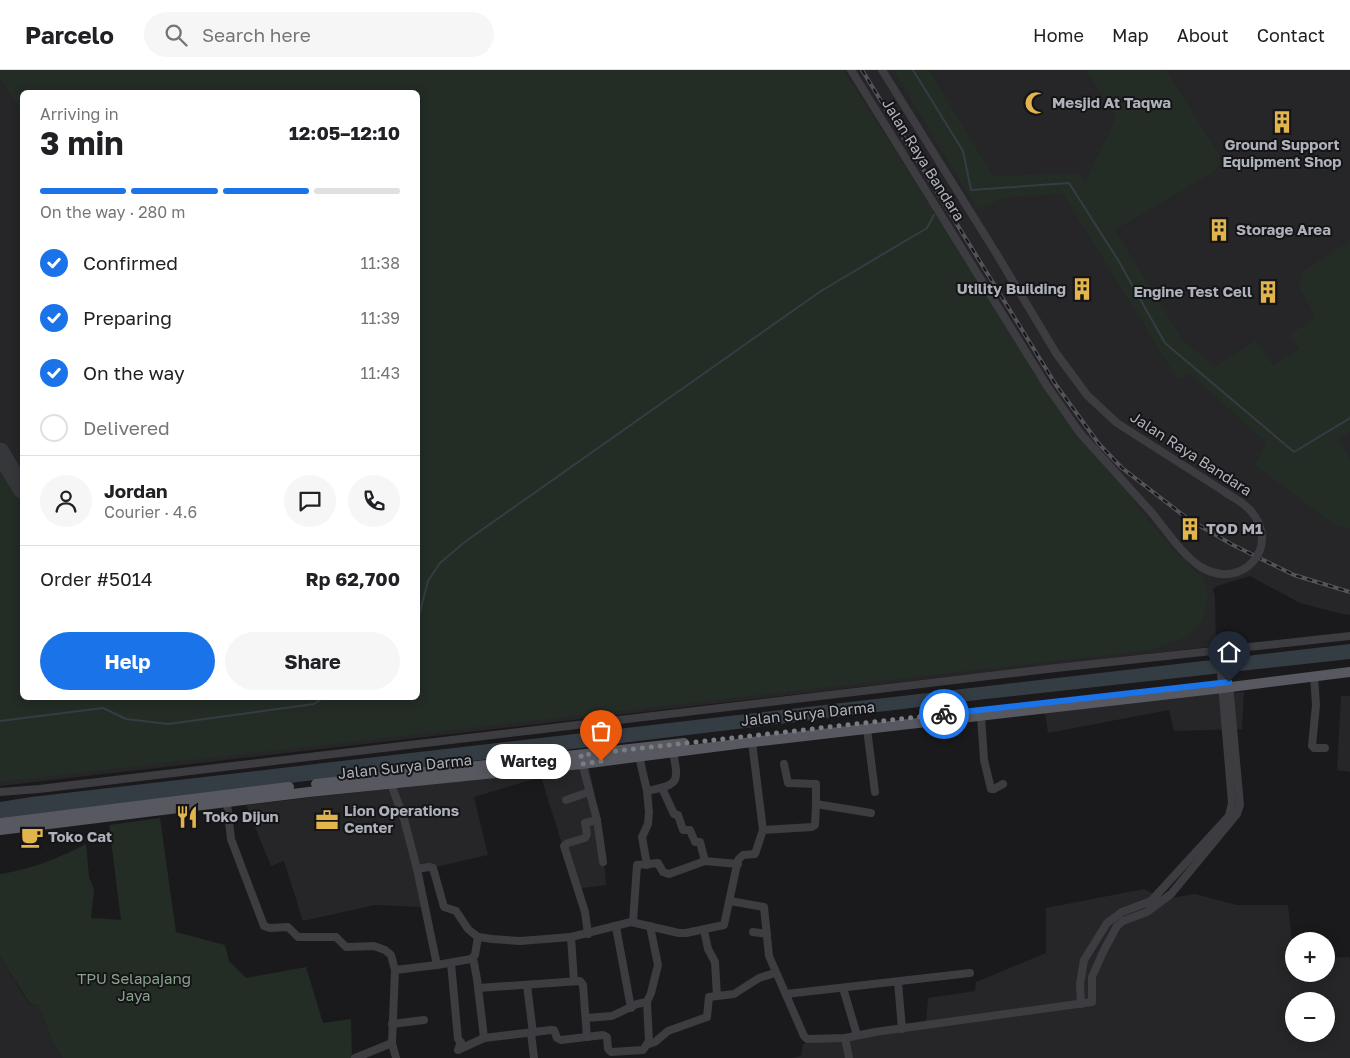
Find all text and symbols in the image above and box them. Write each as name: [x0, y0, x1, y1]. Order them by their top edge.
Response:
search box: [144, 12, 494, 57]
text: Parcelo: [25, 20, 114, 49]
icon: search: [162, 21, 190, 49]
text: Search here: [202, 23, 311, 46]
text: Home: [1033, 24, 1084, 46]
text: Map: [1112, 24, 1149, 46]
text: About: [1177, 24, 1229, 46]
text: Contact: [1257, 24, 1325, 46]
mosque icon: Mesjid At Taqwa: [1023, 90, 1049, 116]
place label: Mesjid At Taqwa: [1052, 93, 1171, 111]
street label: Jalan Raya Bandara: [879, 95, 969, 224]
text: Arriving in: [40, 104, 119, 124]
building icon: Ground Support Equipment Shop: [1269, 109, 1295, 135]
text: 12:05–12:10: [289, 121, 400, 144]
text: 3 min: [40, 124, 124, 162]
place label: Ground Support Equipment Shop: [1223, 135, 1341, 170]
text: On the way · 280 m: [40, 202, 185, 222]
building icon: Storage Area: [1206, 217, 1232, 243]
place label: Storage Area: [1236, 220, 1331, 238]
icon: check: [40, 249, 68, 277]
text: Confirmed: [83, 251, 178, 274]
text: 11:38: [361, 253, 400, 273]
building icon: Utility Building: [1069, 276, 1095, 302]
place label: Utility Building: [957, 279, 1066, 297]
building icon: Engine Test Cell: [1255, 279, 1281, 305]
place label: Engine Test Cell: [1134, 282, 1252, 300]
icon: check: [40, 304, 68, 332]
text: Preparing: [83, 306, 172, 329]
text: 11:39: [361, 308, 400, 328]
icon: check: [40, 359, 68, 387]
text: On the way: [83, 361, 185, 384]
text: 11:43: [361, 363, 400, 383]
street label: Jalan Raya Bandara: [1127, 407, 1256, 499]
text: Delivered: [83, 416, 170, 439]
button: person: [40, 475, 92, 527]
button: chat: [284, 475, 336, 527]
button: phone: [348, 475, 400, 527]
text: Jordan: [104, 479, 168, 502]
text: Courier · 4.6: [104, 502, 197, 522]
building icon: TOD M1: [1177, 516, 1203, 542]
place label: TOD M1: [1206, 519, 1263, 537]
text: Order #5014: [40, 567, 153, 590]
text: Rp 62,700: [306, 567, 400, 590]
pin: [1208, 631, 1250, 682]
button: Help: [40, 632, 215, 690]
button: Share: [225, 632, 400, 690]
icon: home: [1215, 638, 1243, 666]
courier: [919, 689, 969, 739]
street label: Jalan Surya Darma: [740, 697, 876, 729]
icon: bike: [930, 700, 958, 728]
pin: [580, 710, 622, 761]
icon: bag: [587, 717, 615, 745]
callout: Warteg: [486, 744, 571, 778]
street label: Jalan Surya Darma: [337, 750, 473, 782]
text: Warteg: [500, 751, 557, 771]
place label: Lion Operations Center: [344, 801, 459, 836]
restaurant icon: Toko Dijun: [174, 804, 200, 830]
place label: Toko Dijun: [203, 807, 279, 825]
office icon: Lion Operations Center: [314, 807, 340, 833]
cafe icon: Toko Cat: [19, 824, 45, 850]
place label: Toko Cat: [48, 827, 112, 845]
map controls: [1285, 932, 1335, 1042]
button: +: [1285, 932, 1335, 982]
park label: TPU Selapajang Jaya: [77, 969, 191, 1004]
button: −: [1285, 992, 1335, 1042]

